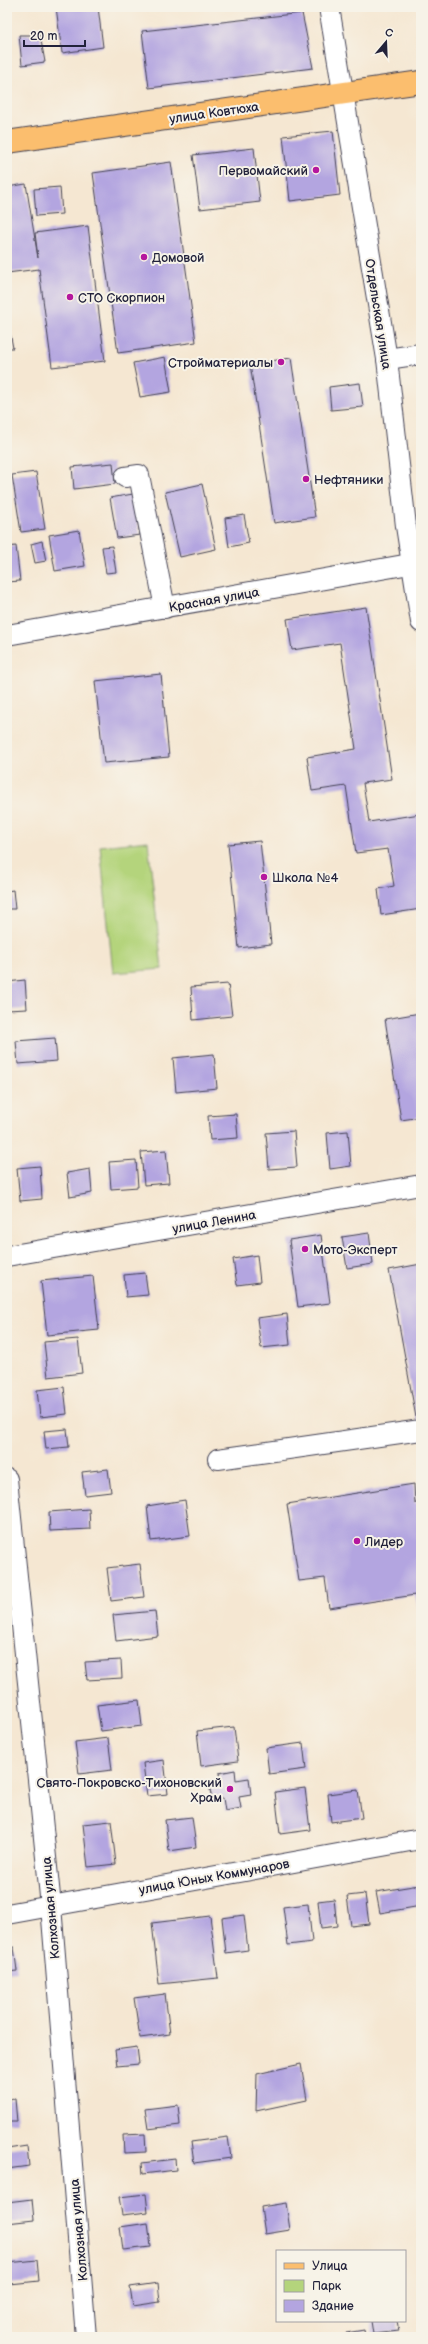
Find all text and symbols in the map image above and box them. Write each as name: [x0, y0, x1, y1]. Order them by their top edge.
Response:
scale bar: [24, 22, 85, 48]
north arrow: [366, 22, 406, 62]
text: С: [383, 26, 395, 41]
text: 20 m: [30, 29, 57, 44]
street label: улица Ковтюха: [168, 99, 260, 127]
place label: Первомайский: [218, 163, 308, 179]
marker: Первомайский: [311, 165, 321, 175]
place label: Домовой: [152, 250, 204, 266]
marker: Домовой: [139, 252, 149, 262]
street label: Отдельская улица: [361, 258, 395, 371]
place label: СТО Скорпион: [78, 290, 165, 306]
marker: СТО Скорпион: [65, 292, 75, 302]
place label: Стройматериалы: [168, 355, 273, 371]
marker: Стройматериалы: [276, 357, 286, 367]
place label: Нефтяники: [314, 472, 384, 488]
marker: Нефтяники: [301, 474, 311, 484]
street label: Красная улица: [168, 584, 261, 616]
place label: Школа №4: [272, 870, 338, 886]
marker: Школа №4: [259, 872, 269, 882]
street label: улица Ленина: [171, 1207, 258, 1237]
place label: Мото-Эксперт: [313, 1242, 398, 1258]
marker: Мото-Эксперт: [300, 1244, 310, 1254]
place label: Лидер: [364, 1534, 404, 1550]
marker: Лидер: [352, 1536, 362, 1546]
place label: Свято-Покровско-Тихоновский Храм: [37, 1775, 222, 1806]
marker: Свято-Покровско-Тихоновский Храм: [225, 1784, 235, 1794]
street label: Колхозная улица: [39, 1856, 63, 1960]
street label: улица Юных Коммунаров: [138, 1856, 291, 1898]
street label: Колхозная улица: [67, 2178, 91, 2282]
legend: [276, 2250, 406, 2322]
text: Улица: [312, 2259, 348, 2274]
text: Парк: [312, 2279, 342, 2294]
text: Здание: [312, 2299, 354, 2314]

